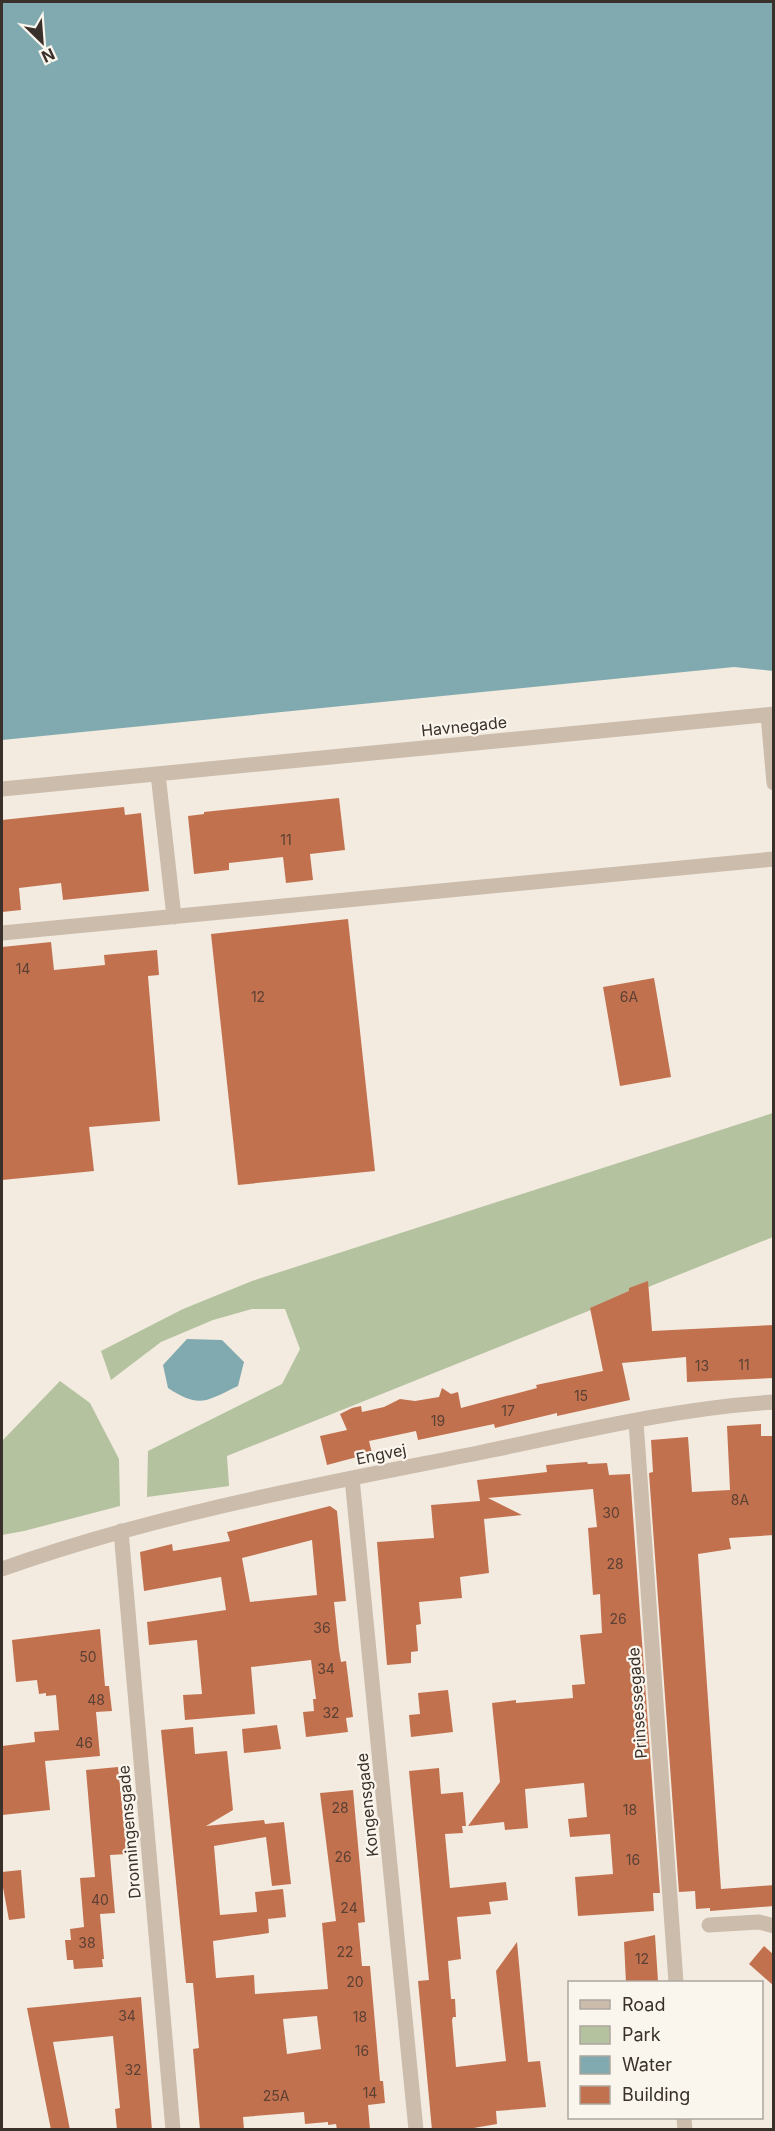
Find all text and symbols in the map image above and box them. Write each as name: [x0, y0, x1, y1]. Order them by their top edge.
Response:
north arrow: [12, 12, 72, 72]
text: N: [39, 44, 58, 67]
street label: Havnegade: [420, 712, 508, 740]
house number: 11: [280, 831, 292, 848]
house number: 14: [16, 960, 30, 977]
house number: 12: [251, 988, 265, 1005]
house number: 6A: [620, 988, 639, 1005]
house number: 11: [738, 1356, 750, 1373]
house number: 13: [695, 1357, 709, 1374]
house number: 15: [574, 1387, 588, 1404]
house number: 17: [501, 1402, 515, 1419]
house number: 19: [431, 1412, 445, 1429]
street label: Engvej: [354, 1439, 408, 1469]
house number: 8A: [731, 1491, 749, 1508]
house number: 30: [602, 1504, 620, 1521]
house number: 28: [606, 1555, 624, 1572]
house number: 26: [609, 1610, 627, 1627]
house number: 36: [313, 1619, 331, 1636]
street label: Prinsessegade: [623, 1647, 651, 1759]
house number: 50: [79, 1648, 97, 1665]
house number: 34: [317, 1660, 335, 1677]
house number: 48: [87, 1691, 105, 1708]
house number: 32: [322, 1704, 340, 1721]
house number: 46: [75, 1734, 93, 1751]
street label: Kongensgade: [352, 1752, 382, 1858]
street label: Dronningensgade: [113, 1764, 145, 1900]
house number: 28: [331, 1799, 349, 1816]
house number: 18: [623, 1801, 637, 1818]
house number: 26: [334, 1848, 352, 1865]
house number: 16: [626, 1851, 640, 1868]
house number: 40: [91, 1891, 109, 1908]
house number: 24: [340, 1899, 358, 1916]
house number: 38: [78, 1934, 96, 1951]
house number: 22: [336, 1943, 354, 1960]
house number: 12: [635, 1950, 649, 1967]
house number: 20: [346, 1973, 364, 1990]
legend: [568, 1981, 763, 2119]
text: Road: [622, 1994, 665, 2015]
house number: 34: [118, 2007, 136, 2024]
house number: 18: [353, 2008, 367, 2025]
text: Park: [622, 2024, 661, 2045]
house number: 16: [355, 2042, 369, 2059]
text: Water: [622, 2054, 672, 2075]
house number: 32: [124, 2061, 142, 2078]
house number: 14: [363, 2084, 377, 2101]
text: Building: [622, 2084, 690, 2105]
house number: 25A: [263, 2087, 290, 2104]

